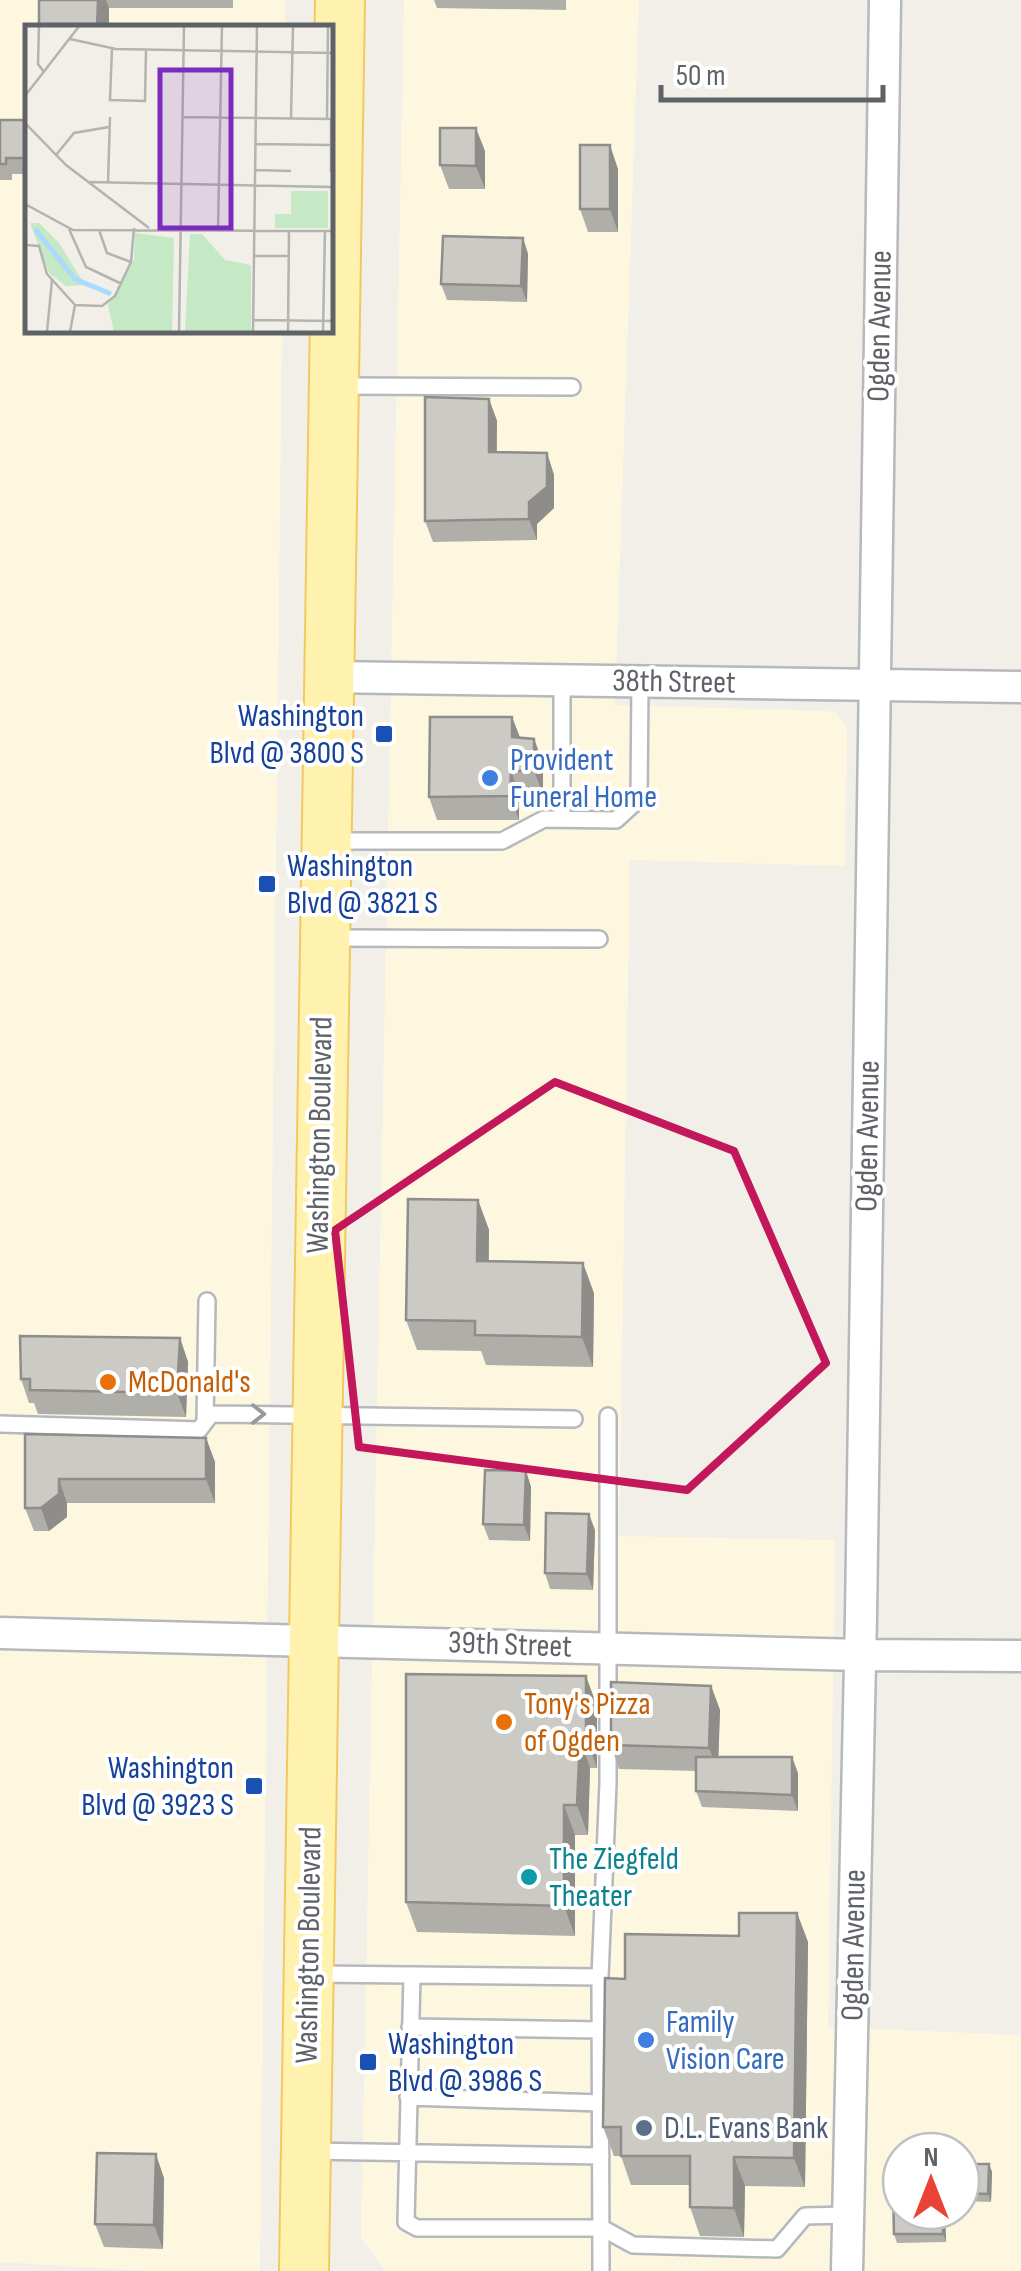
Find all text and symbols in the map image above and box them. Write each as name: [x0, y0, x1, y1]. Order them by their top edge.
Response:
inset map: [25, 25, 332, 332]
scale bar: [661, 40, 884, 102]
text: 50 m: [676, 58, 725, 94]
street label: Ogden Avenue: [859, 250, 901, 402]
street label: 38th Street: [612, 661, 736, 703]
place label: Washington Blvd @ 3800 S: [210, 697, 364, 773]
marker: Washington Blvd @ 3800 S: [373, 723, 395, 745]
place label: Provident Funeral Home: [510, 741, 657, 817]
marker: Provident Funeral Home: [479, 767, 501, 789]
place label: Washington Blvd @ 3821 S: [287, 847, 438, 923]
marker: Washington Blvd @ 3821 S: [256, 873, 278, 895]
street label: Washington Boulevard: [298, 1016, 342, 1254]
street label: Ogden Avenue: [847, 1060, 889, 1212]
place label: McDonald's: [128, 1363, 251, 1402]
marker: McDonald's: [97, 1371, 119, 1393]
one-way arrow: [252, 1403, 267, 1425]
street label: 39th Street: [447, 1623, 573, 1667]
place label: Tony's Pizza of Ogden: [524, 1685, 650, 1761]
marker: Tony's Pizza of Ogden: [493, 1711, 515, 1733]
place label: Washington Blvd @ 3923 S: [81, 1749, 234, 1825]
marker: Washington Blvd @ 3923 S: [243, 1775, 265, 1797]
street label: Washington Boulevard: [287, 1826, 331, 2064]
place label: The Ziegfeld Theater: [549, 1840, 679, 1916]
marker: The Ziegfeld Theater: [518, 1866, 540, 1888]
street label: Ogden Avenue: [833, 1869, 875, 2021]
place label: Family Vision Care: [666, 2003, 785, 2079]
place label: Washington Blvd @ 3986 S: [388, 2025, 542, 2101]
marker: Family Vision Care: [635, 2029, 657, 2051]
marker: Washington Blvd @ 3986 S: [357, 2051, 379, 2073]
place label: D.L. Evans Bank: [664, 2109, 828, 2148]
marker: D.L. Evans Bank: [633, 2117, 655, 2139]
north arrow: [881, 2131, 981, 2231]
text: N: [924, 2141, 938, 2174]

